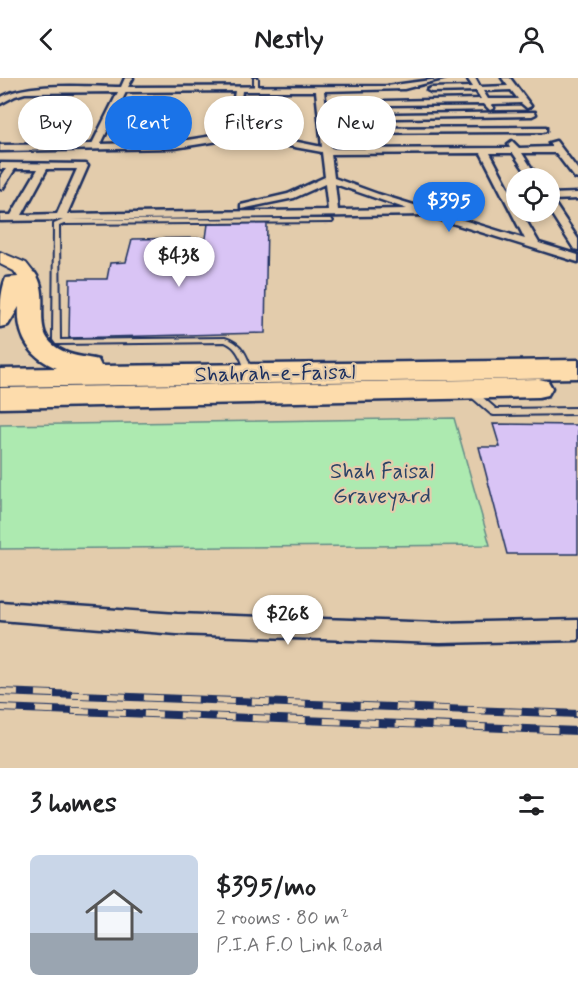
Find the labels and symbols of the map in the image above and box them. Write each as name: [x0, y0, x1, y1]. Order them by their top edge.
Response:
pin: $395: [413, 182, 485, 233]
pin: $438: [143, 237, 215, 288]
street label: Shahrah-e-Faisal: [194, 359, 356, 389]
park label: Shah Faisal Graveyard: [330, 458, 434, 511]
pin: $268: [252, 595, 324, 646]

